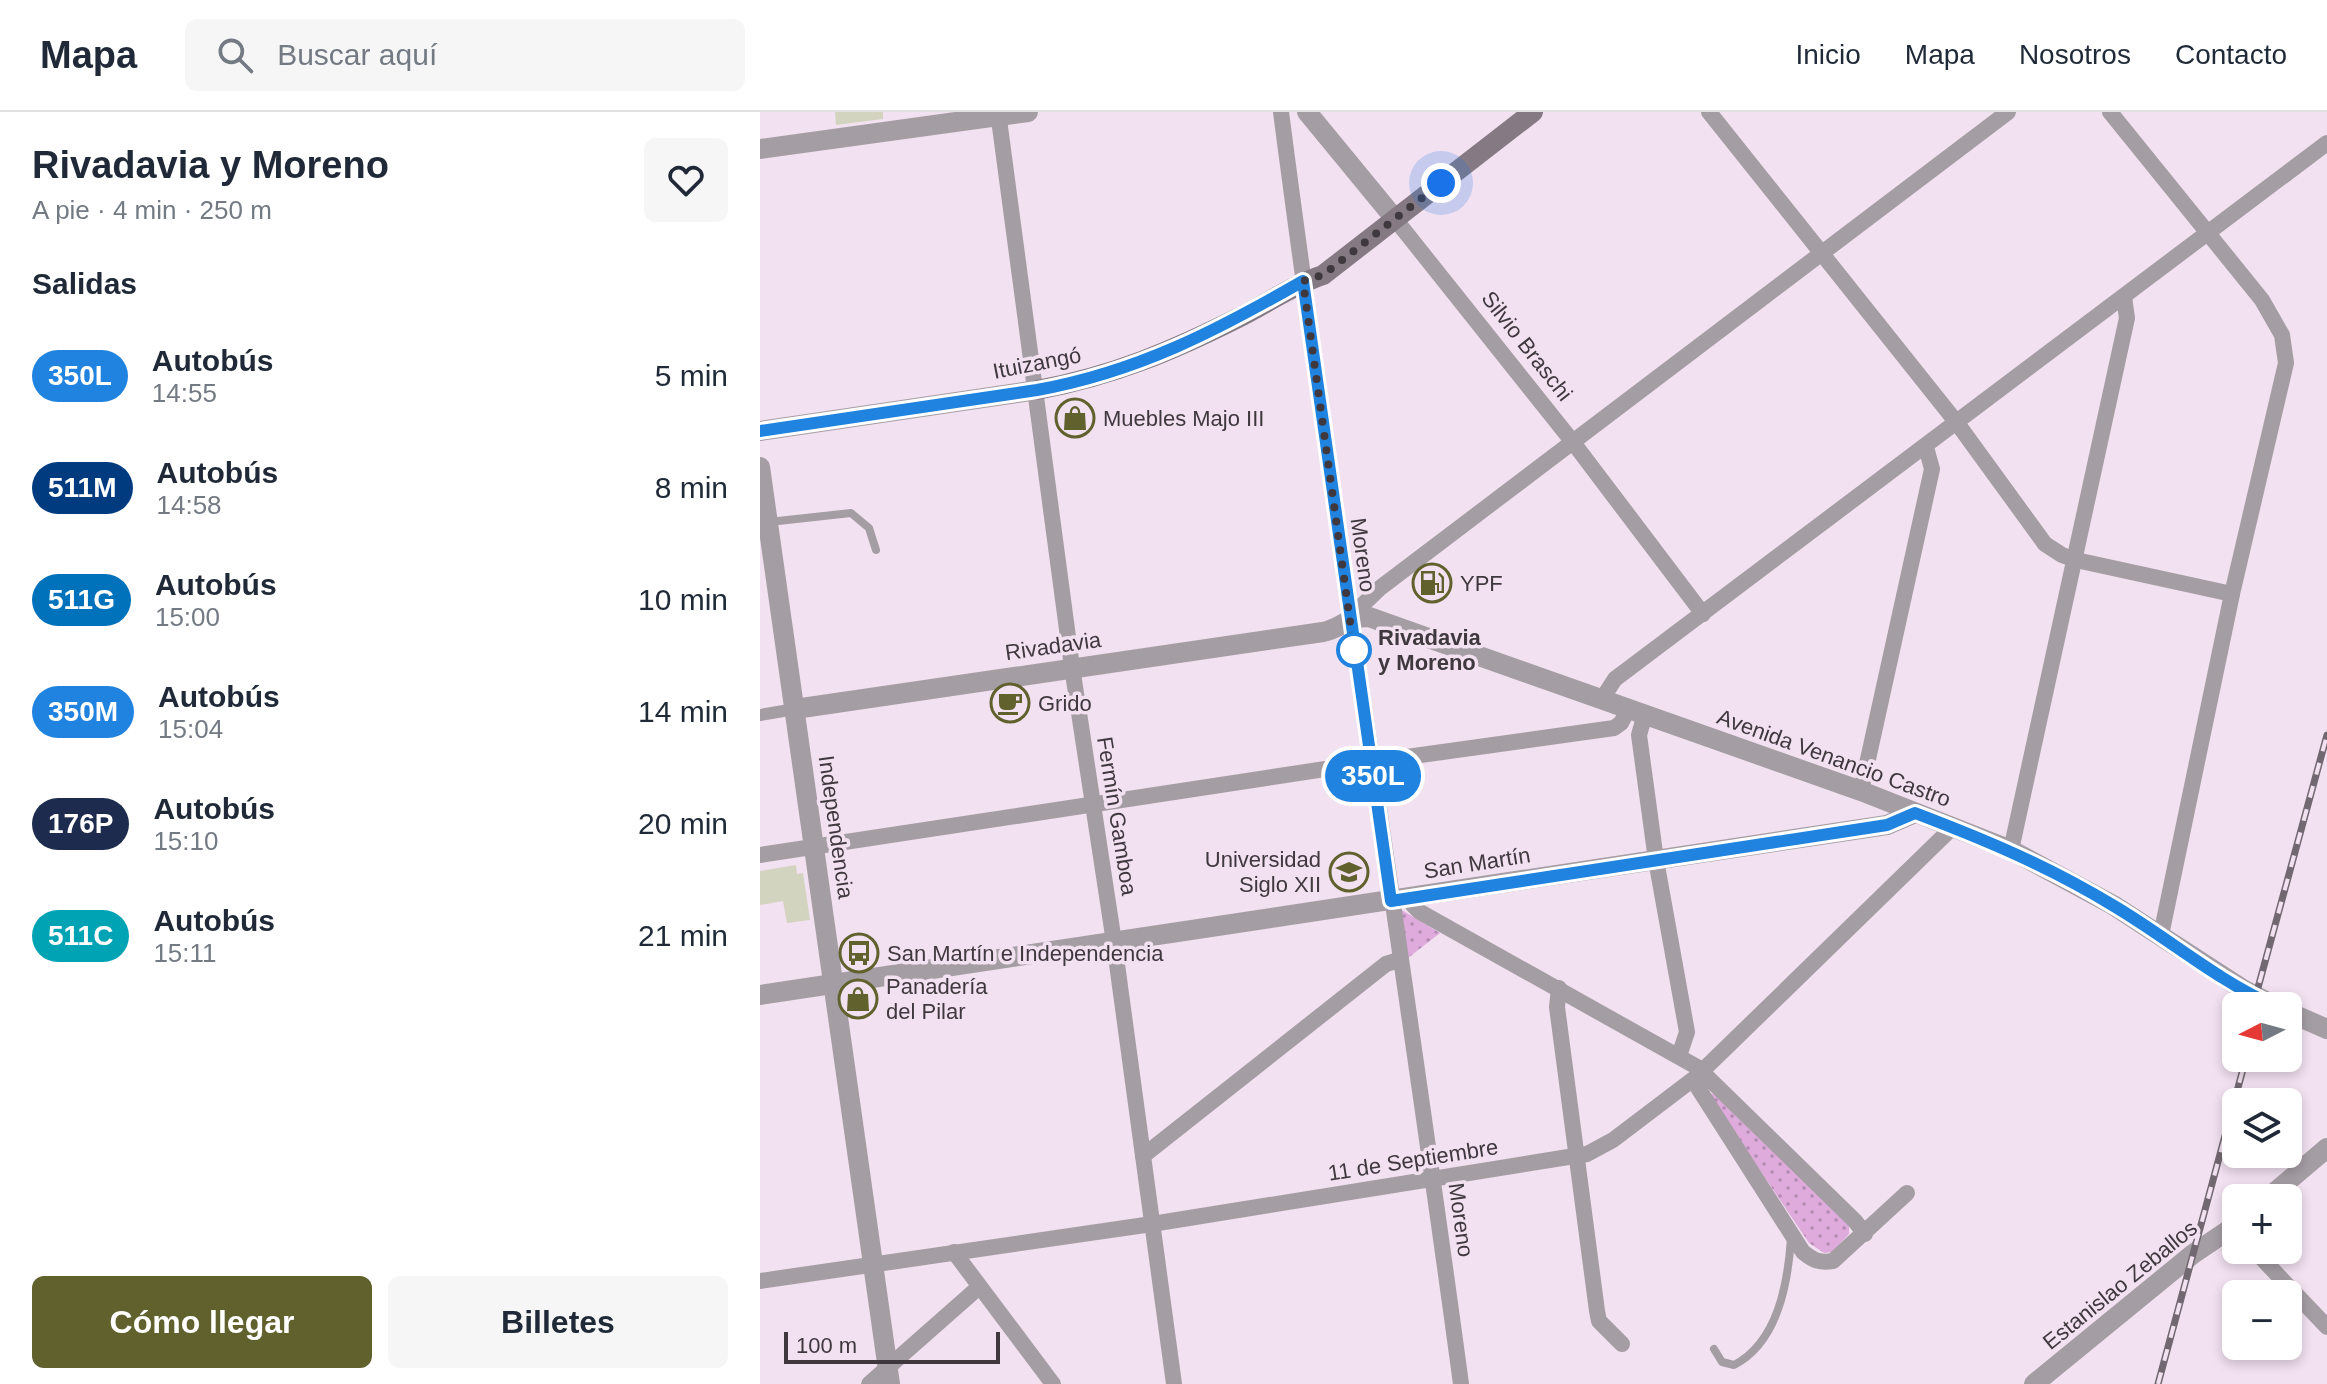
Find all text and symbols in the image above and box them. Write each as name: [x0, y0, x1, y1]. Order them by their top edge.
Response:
search box: [185, 19, 745, 91]
icon: search: [213, 33, 257, 77]
text: Mapa: [40, 34, 137, 76]
text: Buscar aquí: [277, 38, 437, 71]
text: Inicio: [1795, 39, 1861, 70]
text: Mapa: [1905, 39, 1975, 70]
text: Nosotros: [2019, 39, 2131, 70]
text: Contacto: [2175, 39, 2287, 70]
button: heart: [644, 138, 728, 222]
text: Rivadavia y Moreno: [32, 144, 389, 186]
your location: [1421, 163, 1461, 203]
text: A pie · 4 min · 250 m: [32, 195, 272, 225]
text: Salidas: [32, 267, 137, 300]
street label: Silvio Braschi: [1477, 286, 1577, 406]
street label: Ituizangó: [991, 342, 1083, 384]
text: Autobús: [152, 344, 273, 377]
text: 5 min: [655, 359, 728, 392]
text: 350L: [48, 360, 112, 391]
text: 14:55: [152, 378, 217, 408]
shop icon: Muebles Majo III: [1054, 397, 1096, 439]
place label: Muebles Majo III: [1103, 406, 1264, 431]
text: Autobús: [157, 456, 278, 489]
text: 8 min: [655, 471, 728, 504]
text: 511M: [48, 472, 117, 503]
text: 14:58: [157, 490, 222, 520]
street label: Moreno: [1345, 516, 1381, 594]
fuel station icon: YPF: [1411, 562, 1453, 604]
text: Autobús: [155, 568, 277, 601]
place label: YPF: [1460, 571, 1503, 596]
text: 10 min: [638, 583, 728, 616]
text: 511G: [48, 584, 115, 615]
text: 15:00: [155, 602, 220, 632]
place label: Rivadavia y Moreno: [1378, 625, 1481, 675]
street label: Rivadavia: [1003, 627, 1103, 665]
marker: Rivadavia y Moreno: [1337, 633, 1371, 667]
text: Autobús: [158, 680, 280, 713]
cafe icon: Grido: [989, 682, 1031, 724]
place label: Grido: [1038, 691, 1092, 716]
text: 14 min: [638, 695, 728, 728]
text: 350M: [48, 696, 118, 727]
street label: Avenida Venancio Castro: [1714, 704, 1954, 812]
text: 15:04: [158, 714, 223, 744]
street label: Fermín Gamboa: [1092, 735, 1142, 898]
line badge: 350L: [1317, 750, 1429, 802]
street label: Independencia: [814, 754, 859, 901]
text: 350L: [1341, 760, 1405, 791]
text: Autobús: [153, 792, 275, 825]
text: 20 min: [638, 807, 728, 840]
text: 176P: [48, 808, 113, 839]
text: 15:10: [153, 826, 218, 856]
street label: San Martín: [1422, 842, 1532, 884]
place label: Universidad Siglo XII: [1205, 847, 1321, 897]
school or university icon: Universidad Siglo XII: [1328, 851, 1370, 893]
text: Autobús: [153, 904, 275, 937]
text: 21 min: [638, 919, 728, 952]
text: 511C: [48, 920, 113, 951]
bus stop icon: San Martín e Independencia: [838, 932, 880, 974]
text: 15:11: [153, 938, 217, 968]
place label: San Martín e Independencia: [887, 941, 1164, 966]
place label: Panadería del Pilar: [886, 974, 988, 1024]
shop icon: Panadería del Pilar: [837, 978, 879, 1020]
north arrow: [2222, 992, 2302, 1072]
map controls: [2222, 992, 2302, 1360]
button: layers: [2222, 1088, 2302, 1168]
street label: 11 de Septiembre: [1326, 1134, 1500, 1186]
street label: Moreno: [1443, 1181, 1479, 1259]
button: +: [2222, 1184, 2302, 1264]
street label: Estanislao Zeballos: [2038, 1215, 2202, 1355]
button: Cómo llegar: [32, 1276, 372, 1368]
button: Billetes: [388, 1276, 728, 1368]
button: −: [2222, 1280, 2302, 1360]
scale bar: [784, 1328, 1000, 1364]
text: 100 m: [796, 1333, 857, 1358]

